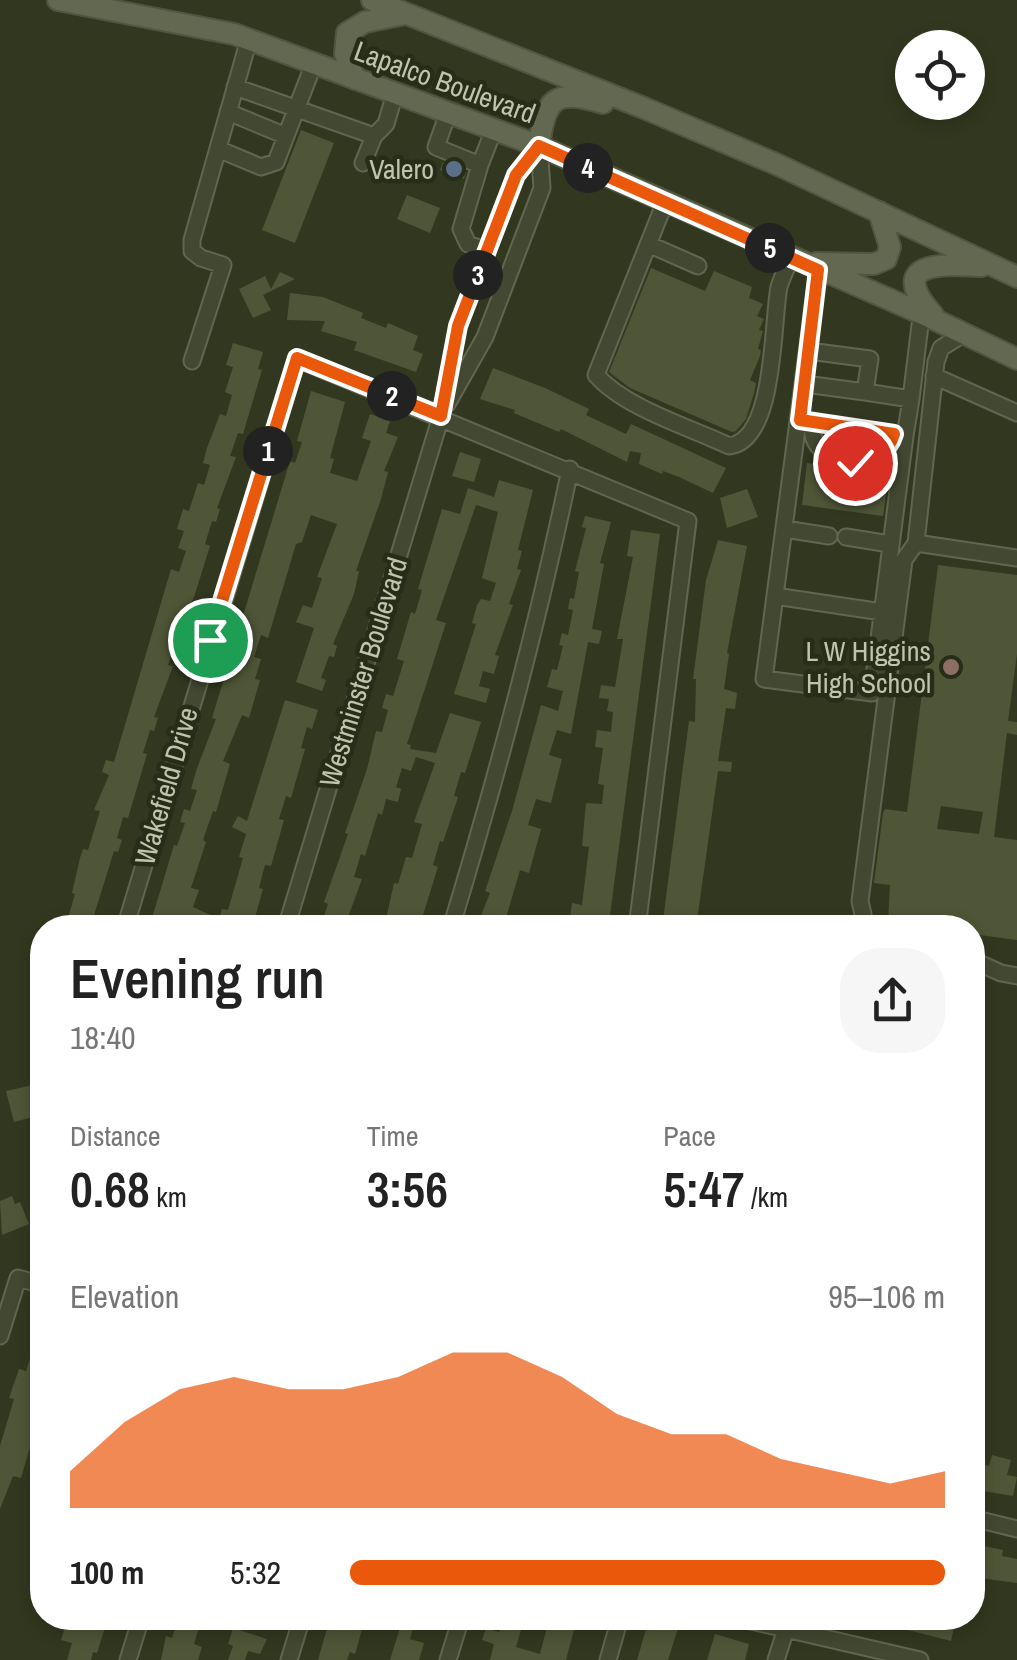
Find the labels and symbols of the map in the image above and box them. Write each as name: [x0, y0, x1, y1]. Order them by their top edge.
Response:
street label: Lapalco Boulevard: [349, 32, 541, 132]
pin: 4: [563, 143, 613, 193]
place label: Valero: [369, 150, 434, 188]
marker: Valero: [443, 158, 465, 180]
pin: 5: [745, 223, 795, 273]
pin: 3: [453, 250, 503, 300]
pin: 2: [367, 371, 417, 421]
pin: [813, 421, 898, 506]
pin: 1: [243, 426, 293, 476]
street label: Westminster Boulevard: [310, 553, 416, 791]
pin: [168, 598, 253, 683]
place label: L W Higgins High School: [806, 632, 931, 702]
marker: L W Higgins High School: [940, 656, 962, 678]
street label: Wakefield Drive: [125, 703, 207, 869]

